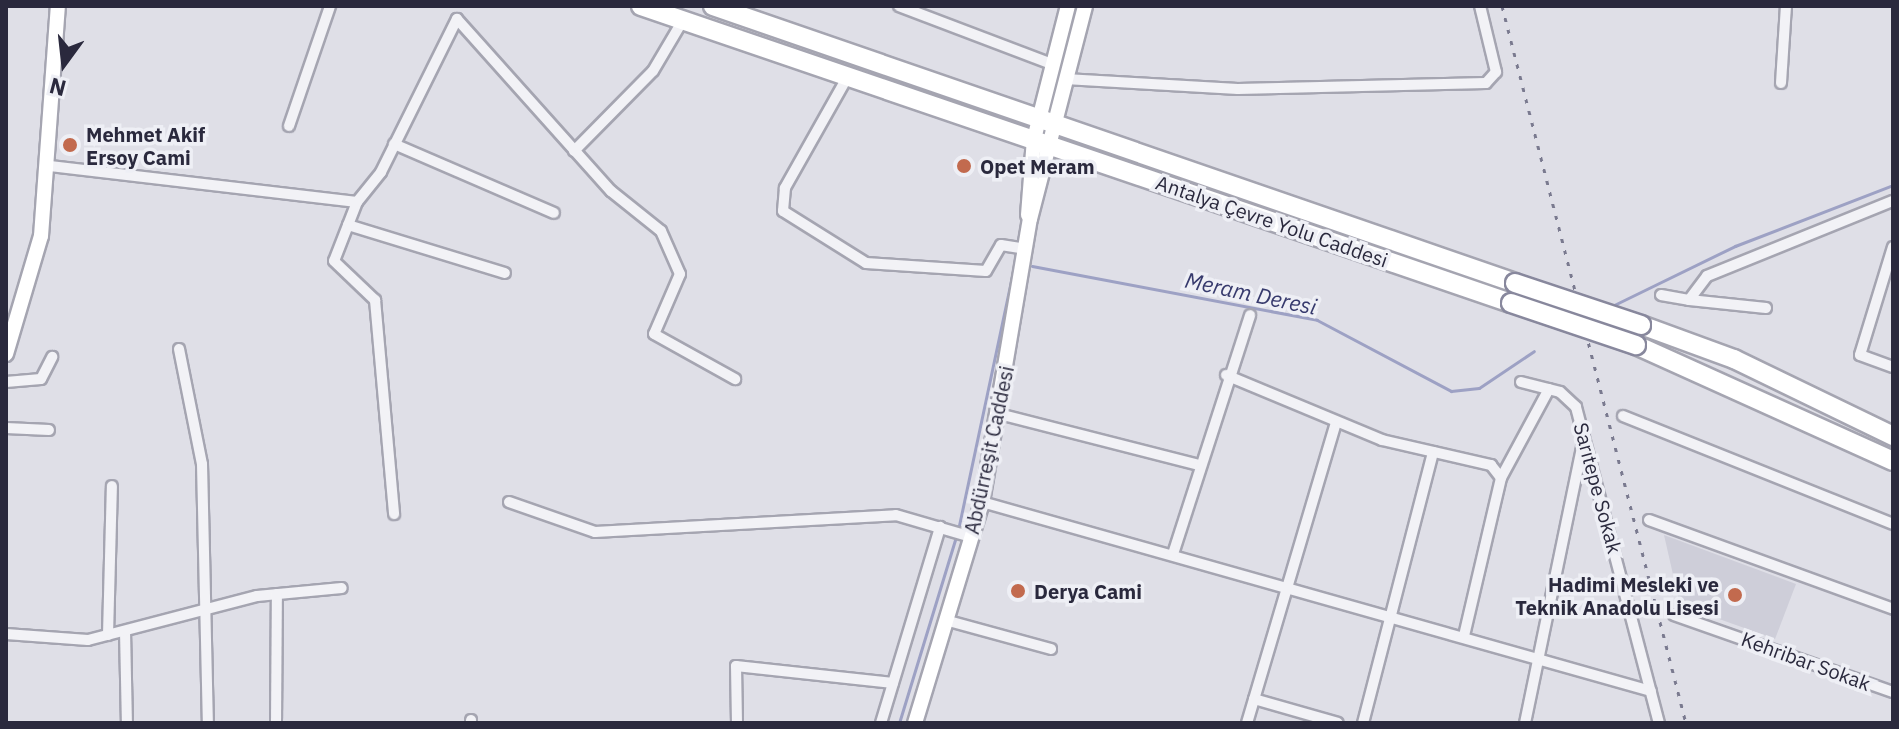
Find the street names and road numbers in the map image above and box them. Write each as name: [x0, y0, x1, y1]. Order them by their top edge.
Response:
street label: Antalya Çevre Yolu Caddesi: [1153, 170, 1391, 272]
street label: Abdürreşit Caddesi: [959, 364, 1019, 536]
street label: Sarıtepe Sokak: [1569, 420, 1627, 556]
street label: Kehribar Sokak: [1738, 627, 1874, 695]

